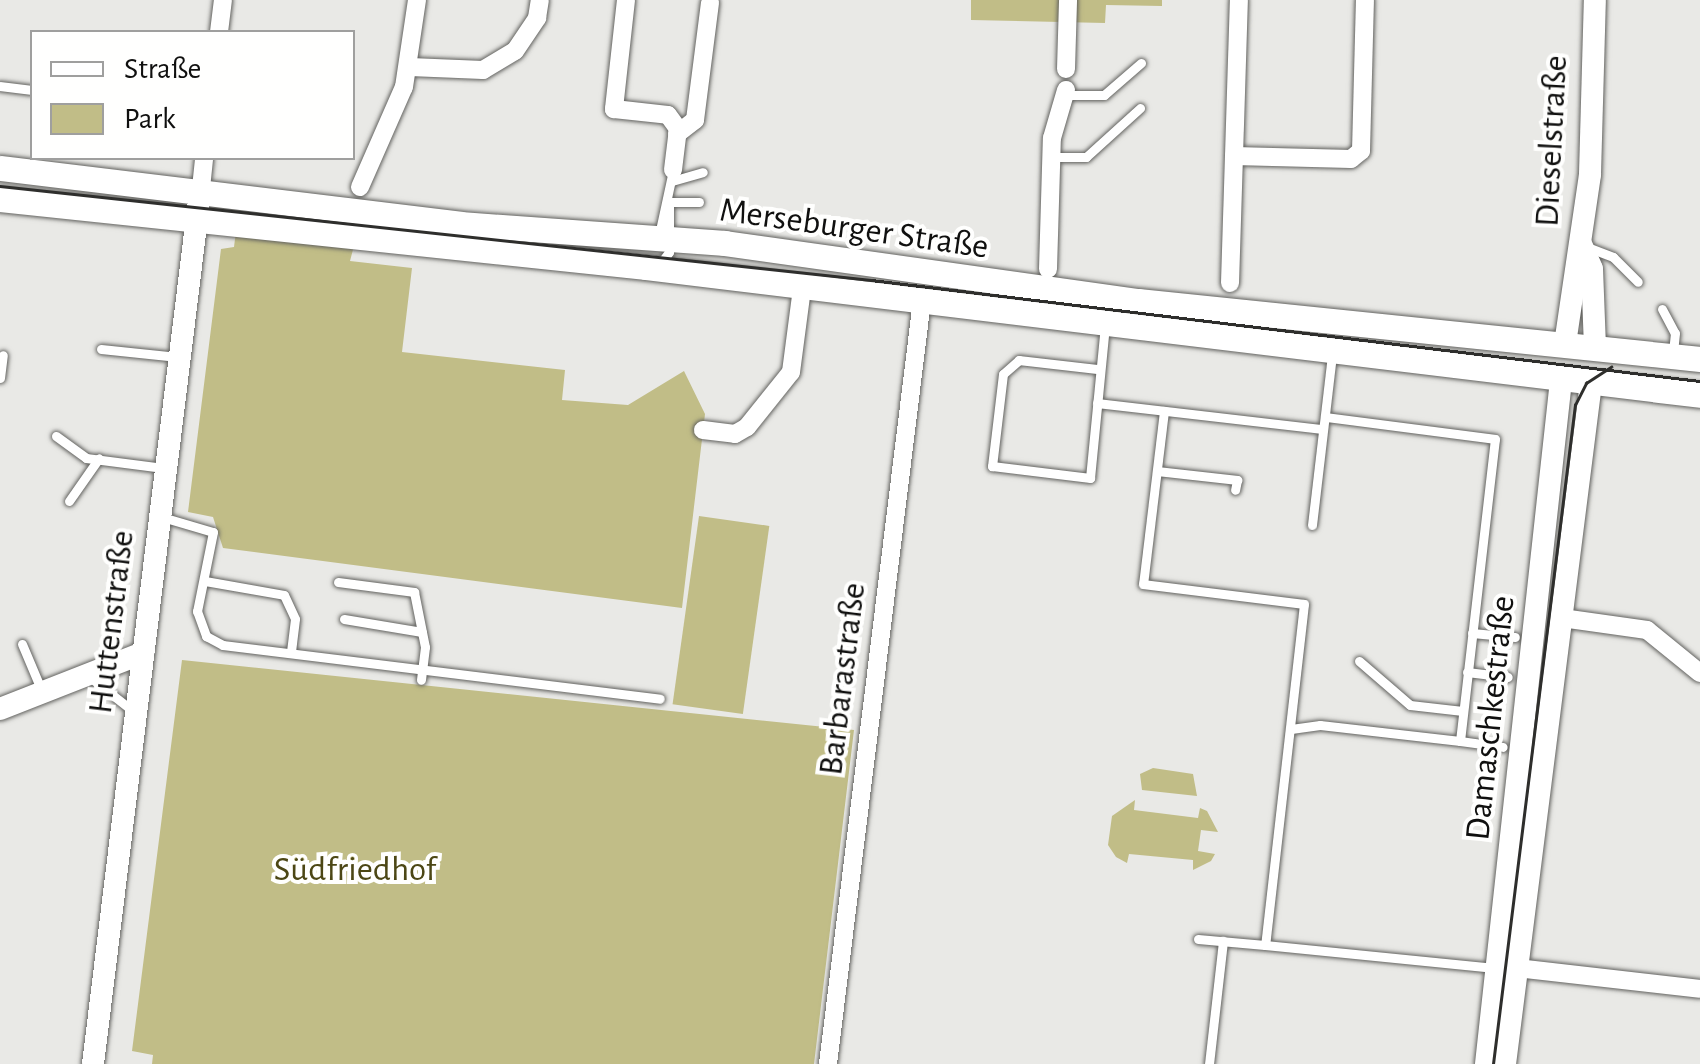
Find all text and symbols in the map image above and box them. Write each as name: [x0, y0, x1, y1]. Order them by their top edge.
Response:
legend: [30, 30, 355, 160]
text: Straße: [124, 54, 201, 84]
street label: Dieselstraße: [1527, 54, 1577, 228]
text: Park: [124, 104, 176, 134]
street label: Merseburger Straße: [717, 189, 991, 269]
street label: Huttenstraße: [80, 528, 144, 716]
street label: Barbarastraße: [810, 580, 876, 778]
street label: Damaschkestraße: [1457, 594, 1525, 842]
park label: Südfriedhof: [274, 849, 436, 891]

